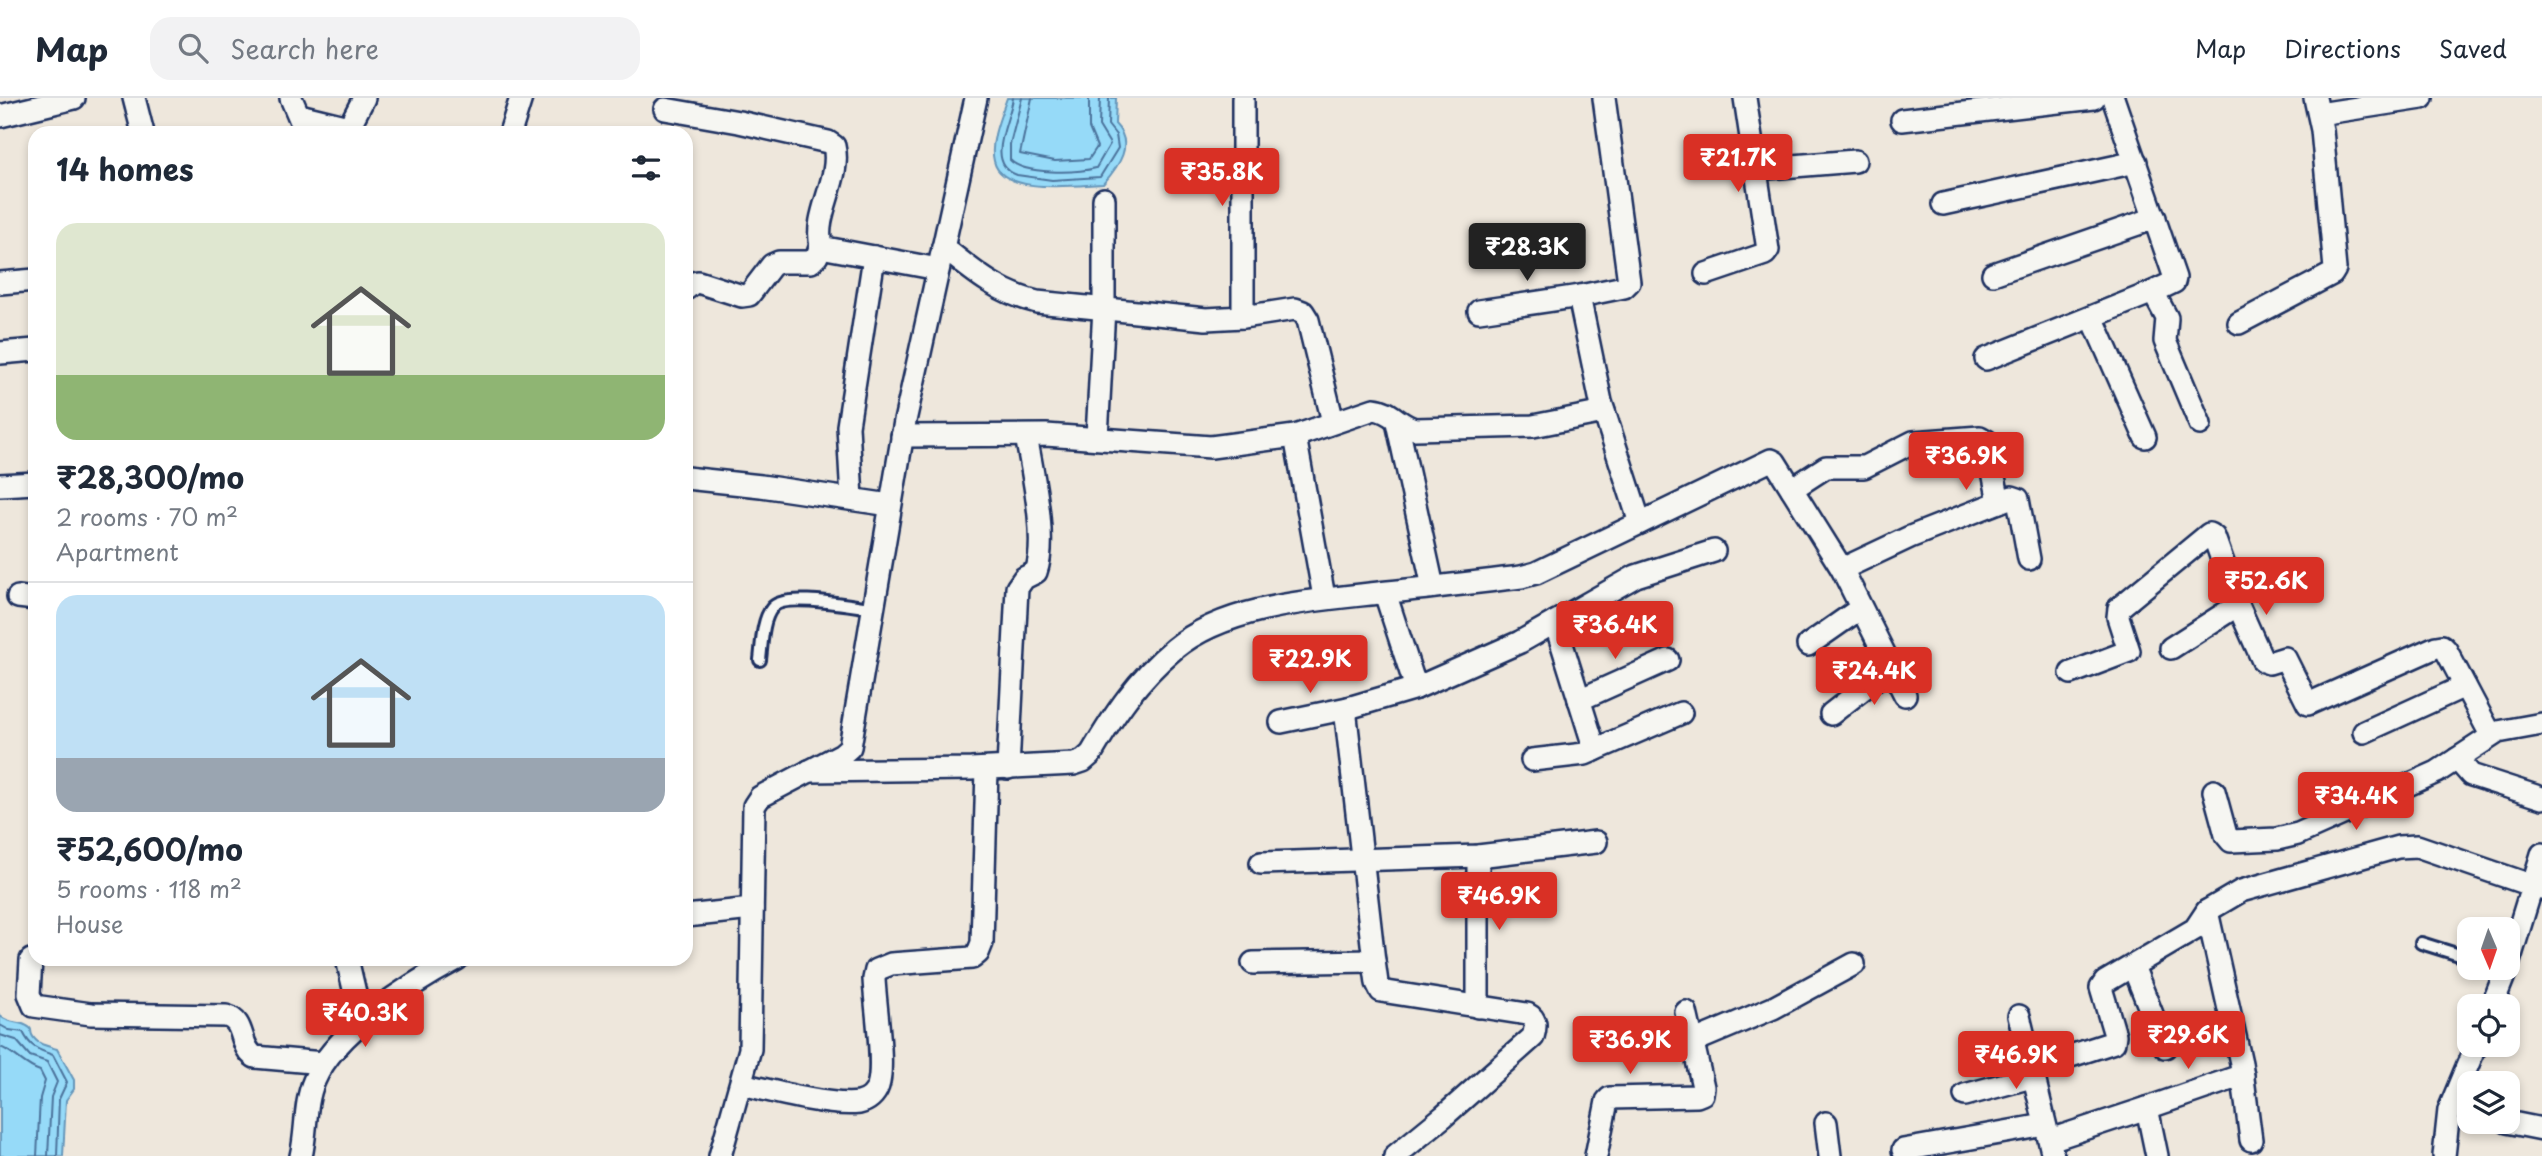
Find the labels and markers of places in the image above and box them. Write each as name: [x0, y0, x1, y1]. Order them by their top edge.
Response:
pin: ₹21.7K: [1681, 134, 1795, 194]
pin: ₹35.8K: [1165, 148, 1279, 208]
pin: ₹28.3K: [1470, 223, 1584, 283]
pin: ₹36.9K: [1909, 432, 2023, 492]
pin: ₹52.6K: [2209, 558, 2323, 617]
pin: ₹36.4K: [1558, 602, 1672, 661]
pin: ₹22.9K: [1253, 636, 1367, 695]
pin: ₹24.4K: [1817, 648, 1931, 707]
pin: ₹34.4K: [2299, 772, 2413, 832]
pin: ₹46.9K: [1442, 872, 1556, 932]
pin: ₹40.3K: [308, 990, 422, 1049]
pin: ₹29.6K: [2131, 1012, 2245, 1071]
pin: ₹36.9K: [1573, 1016, 1687, 1076]
pin: ₹46.9K: [1959, 1032, 2073, 1091]

